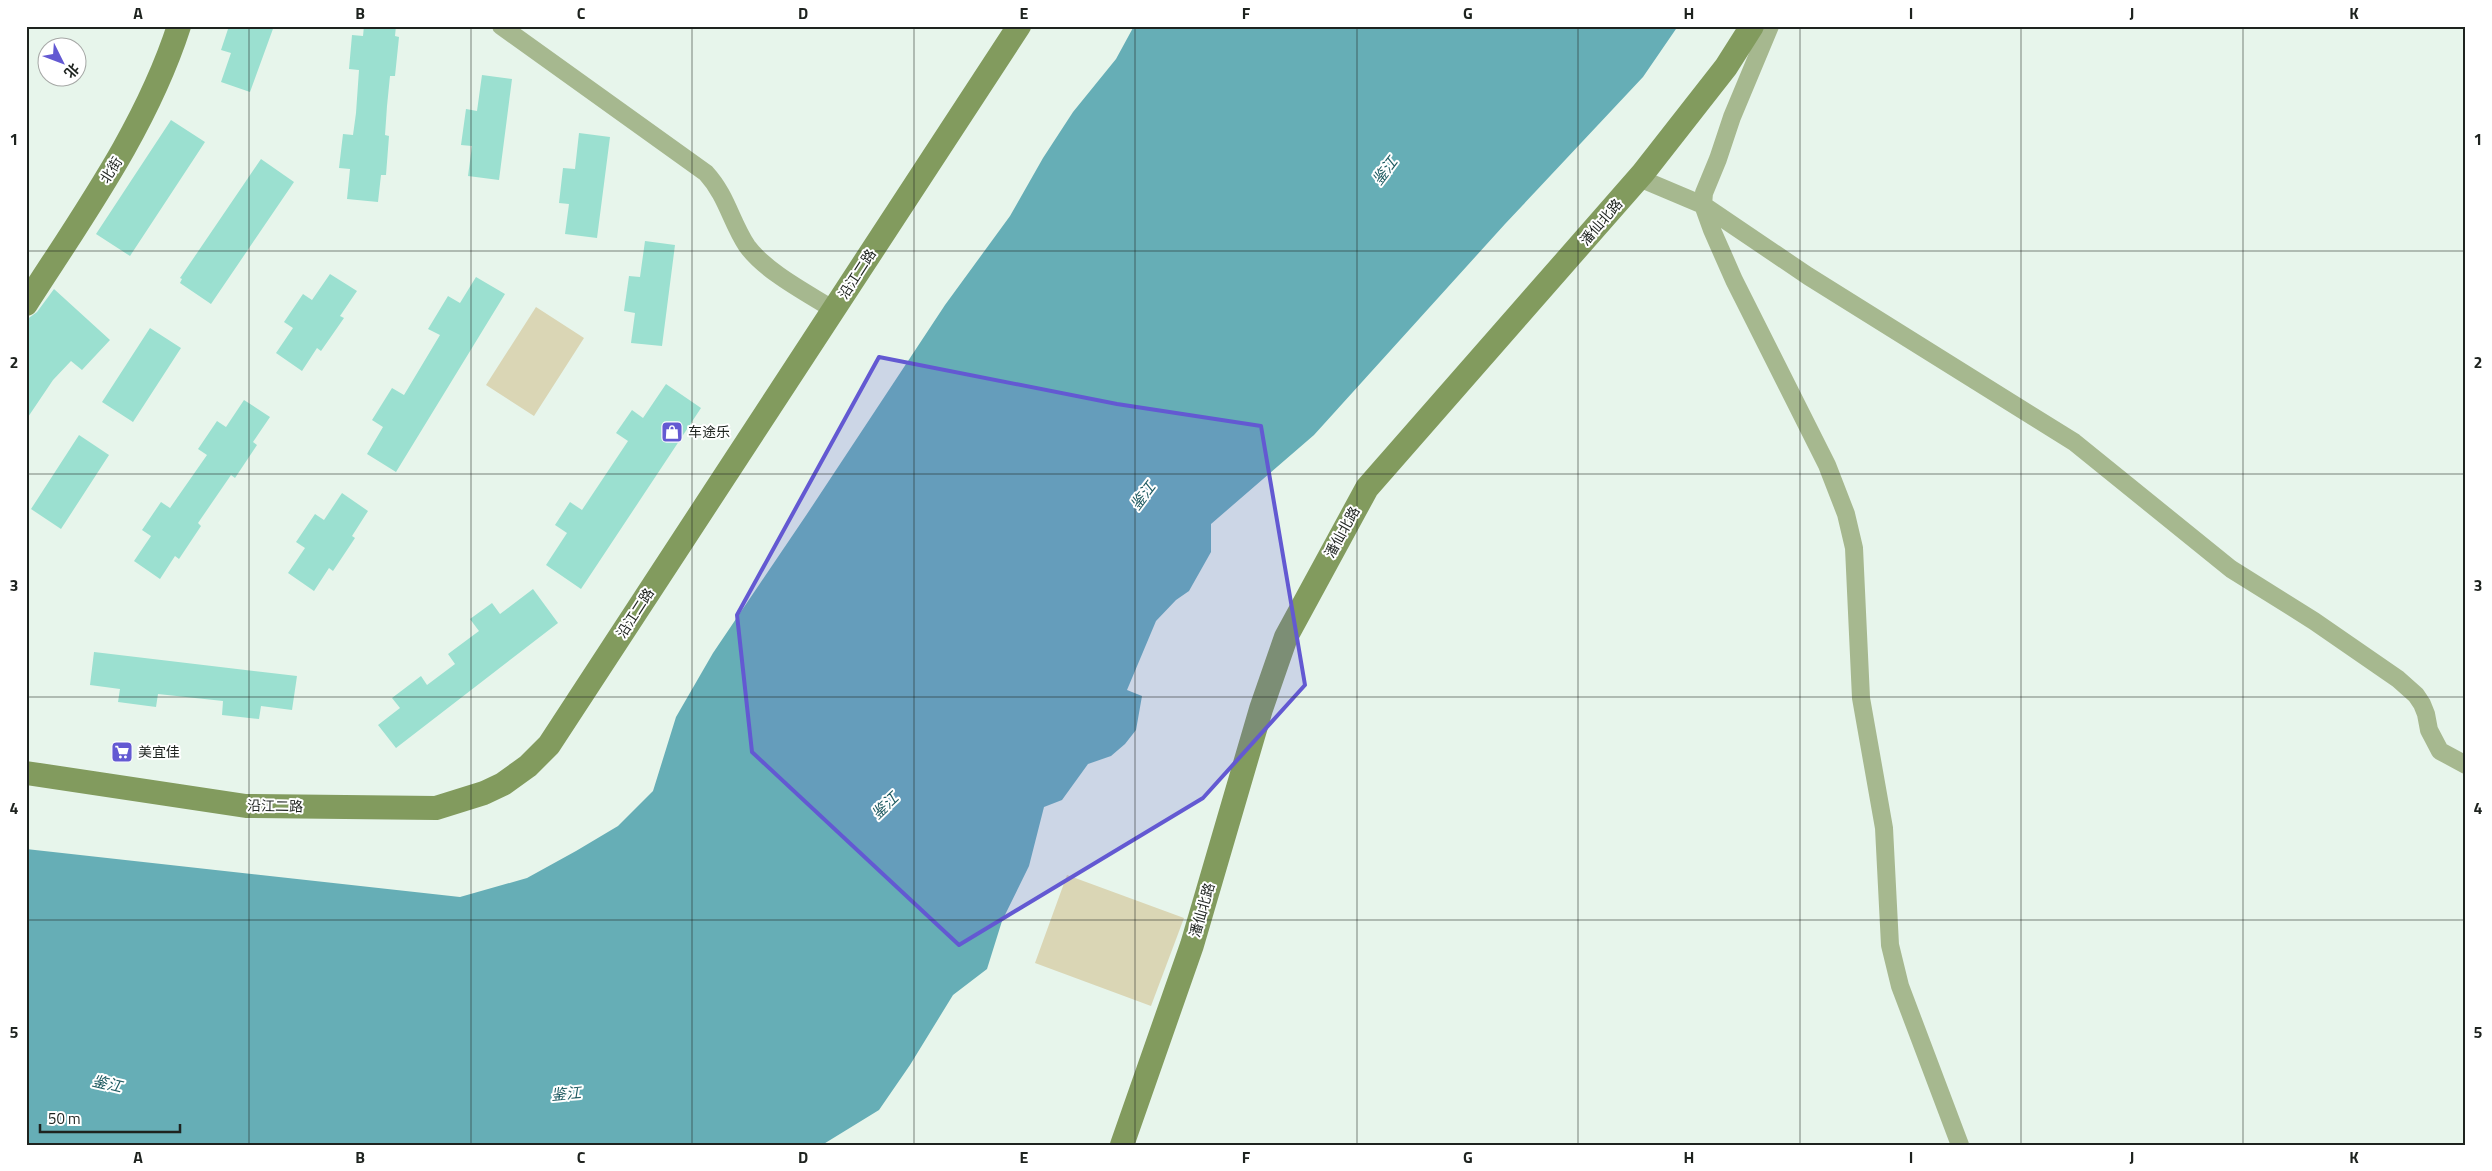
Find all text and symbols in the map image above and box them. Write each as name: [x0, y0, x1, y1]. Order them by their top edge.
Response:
text: A: [133, 1, 143, 25]
text: B: [355, 1, 365, 25]
text: C: [577, 1, 586, 25]
text: D: [798, 1, 808, 25]
text: E: [1020, 1, 1029, 25]
text: F: [1242, 1, 1251, 25]
text: G: [1463, 1, 1473, 25]
text: H: [1684, 1, 1694, 25]
text: I: [1909, 1, 1913, 25]
text: J: [2130, 1, 2134, 25]
text: K: [2349, 1, 2359, 25]
north arrow: [38, 38, 88, 88]
text: 北: [60, 59, 85, 83]
text: 1: [10, 127, 18, 151]
text: 1: [2474, 127, 2482, 151]
water label: 鉴江: [1366, 150, 1404, 190]
street label: 北街: [94, 152, 127, 187]
street label: 潘仙北路: [1574, 194, 1627, 250]
street label: 沿江二路: [833, 245, 881, 303]
text: 2: [10, 350, 18, 374]
text: 2: [2474, 350, 2482, 374]
shop icon: 车途乐: [660, 420, 684, 444]
place label: 车途乐: [688, 421, 730, 442]
water label: 鉴江: [1124, 475, 1162, 515]
street label: 潘仙北路: [1319, 502, 1364, 561]
text: 3: [10, 573, 18, 597]
text: 3: [2474, 573, 2482, 597]
street label: 沿江二路: [611, 584, 659, 642]
supermarket icon: 美宜佳: [110, 740, 134, 764]
place label: 美宜佳: [138, 741, 180, 762]
water label: 鉴江: [866, 786, 905, 824]
street label: 沿江二路: [247, 795, 303, 816]
text: 4: [10, 796, 19, 820]
text: 4: [2474, 796, 2483, 820]
street label: 潘仙北路: [1184, 880, 1219, 940]
text: 5: [10, 1020, 19, 1044]
text: 5: [2474, 1020, 2483, 1044]
water label: 鉴江: [90, 1069, 126, 1099]
water label: 鉴江: [550, 1081, 584, 1106]
scale bar: [40, 1101, 180, 1133]
text: 50 m: [48, 1107, 81, 1130]
text: A: [133, 1145, 143, 1169]
text: B: [355, 1145, 365, 1169]
text: C: [577, 1145, 586, 1169]
text: D: [798, 1145, 808, 1169]
text: E: [1020, 1145, 1029, 1169]
text: F: [1242, 1145, 1251, 1169]
text: G: [1463, 1145, 1473, 1169]
text: H: [1684, 1145, 1694, 1169]
text: I: [1909, 1145, 1913, 1169]
text: J: [2130, 1145, 2134, 1169]
text: K: [2349, 1145, 2359, 1169]

